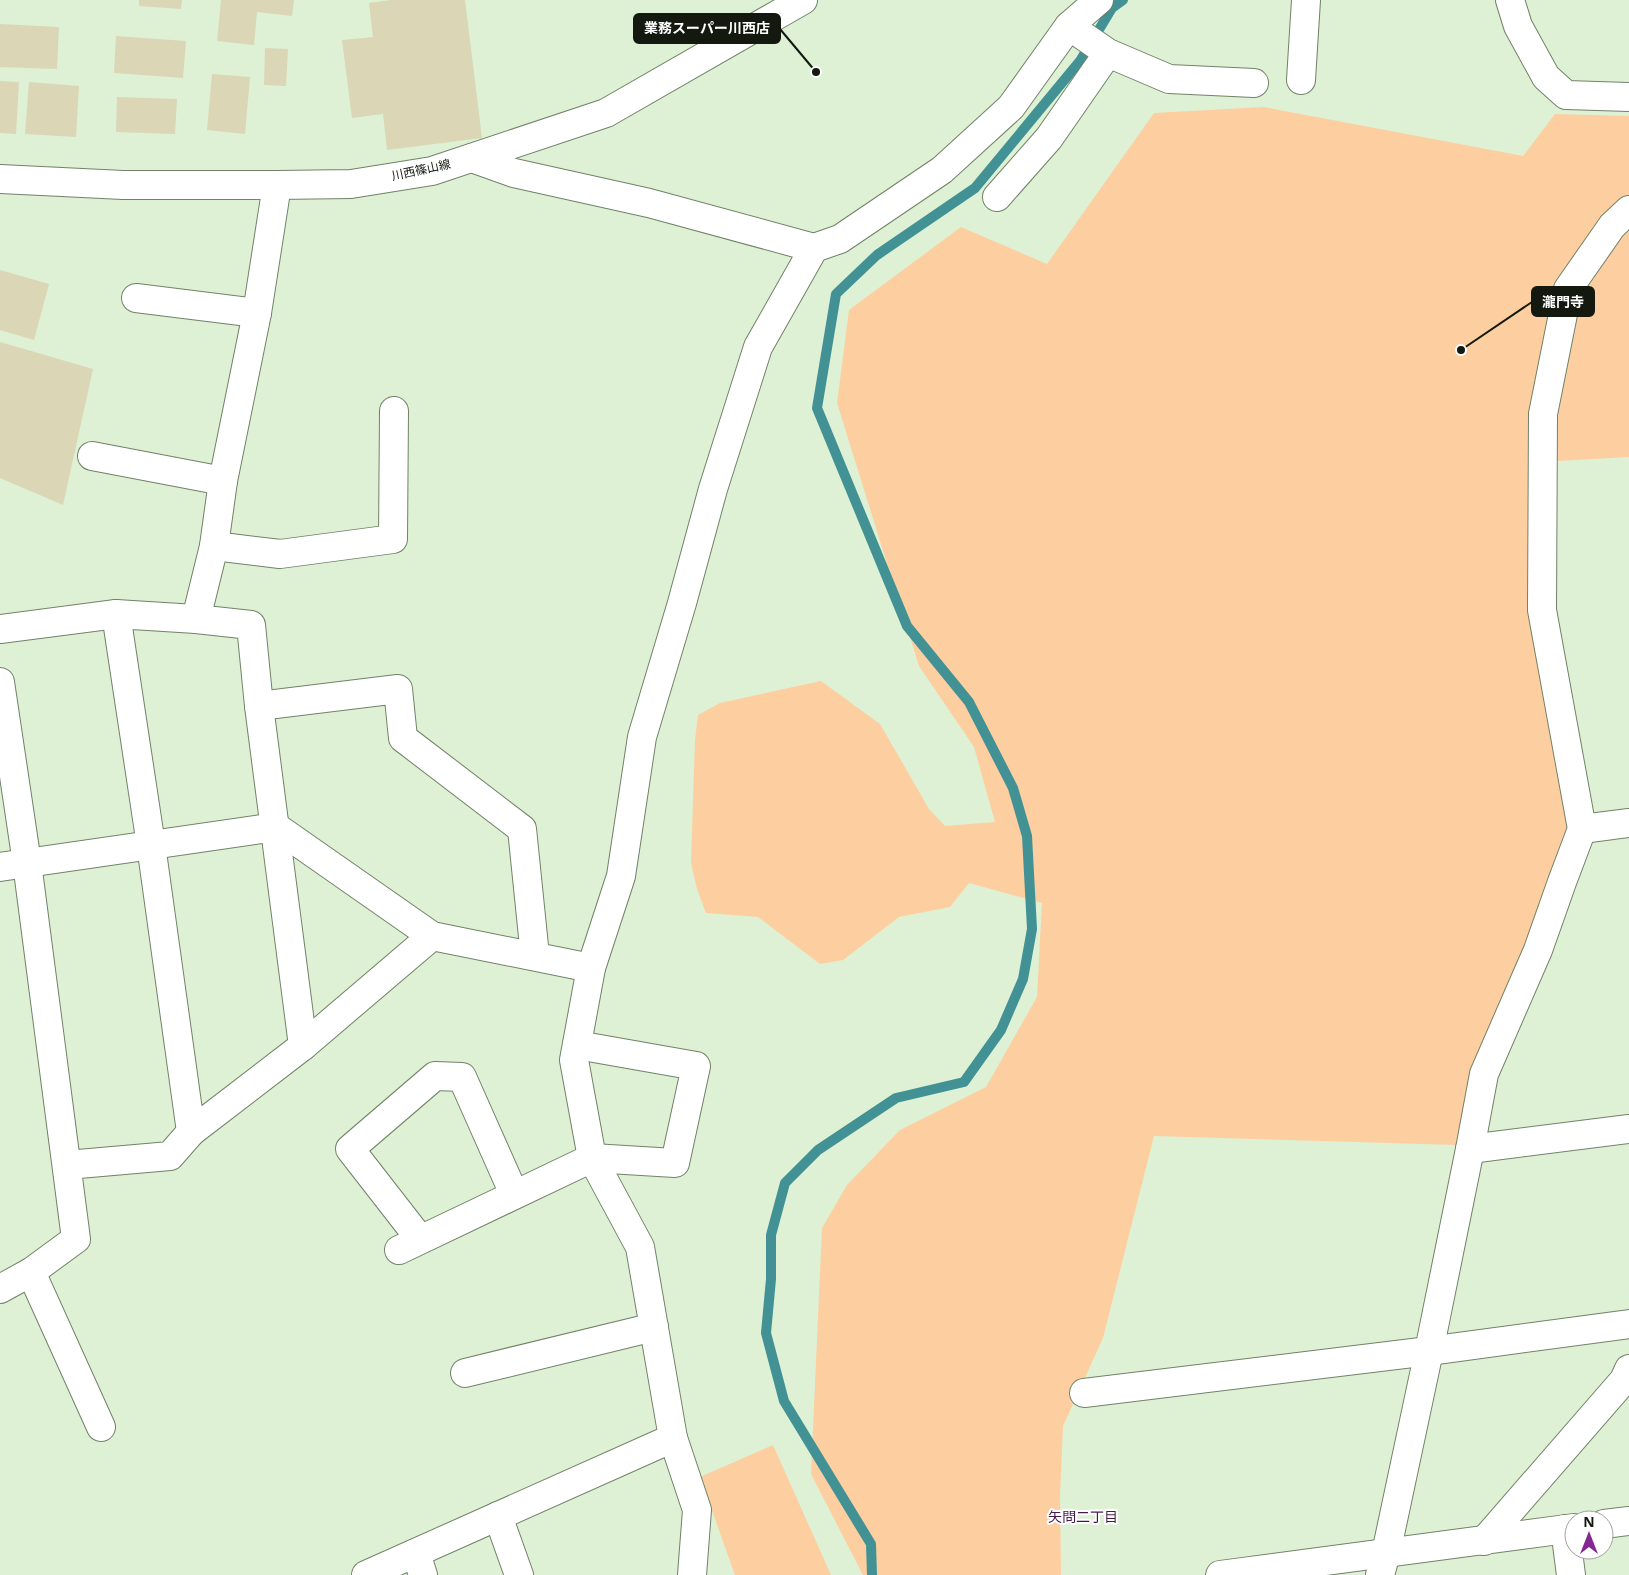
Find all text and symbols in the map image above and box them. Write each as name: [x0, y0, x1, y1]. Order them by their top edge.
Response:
callout: 業務スーパー川西店: [634, 14, 780, 43]
text: 業務スーパー川西店: [644, 18, 770, 37]
street label: 川西篠山線: [390, 155, 452, 184]
callout: 瀧門寺: [1532, 287, 1594, 316]
text: 瀧門寺: [1542, 292, 1584, 311]
district label: 矢問二丁目: [1048, 1507, 1118, 1526]
north arrow: [1564, 1510, 1614, 1560]
text: N: [1583, 1512, 1595, 1531]

